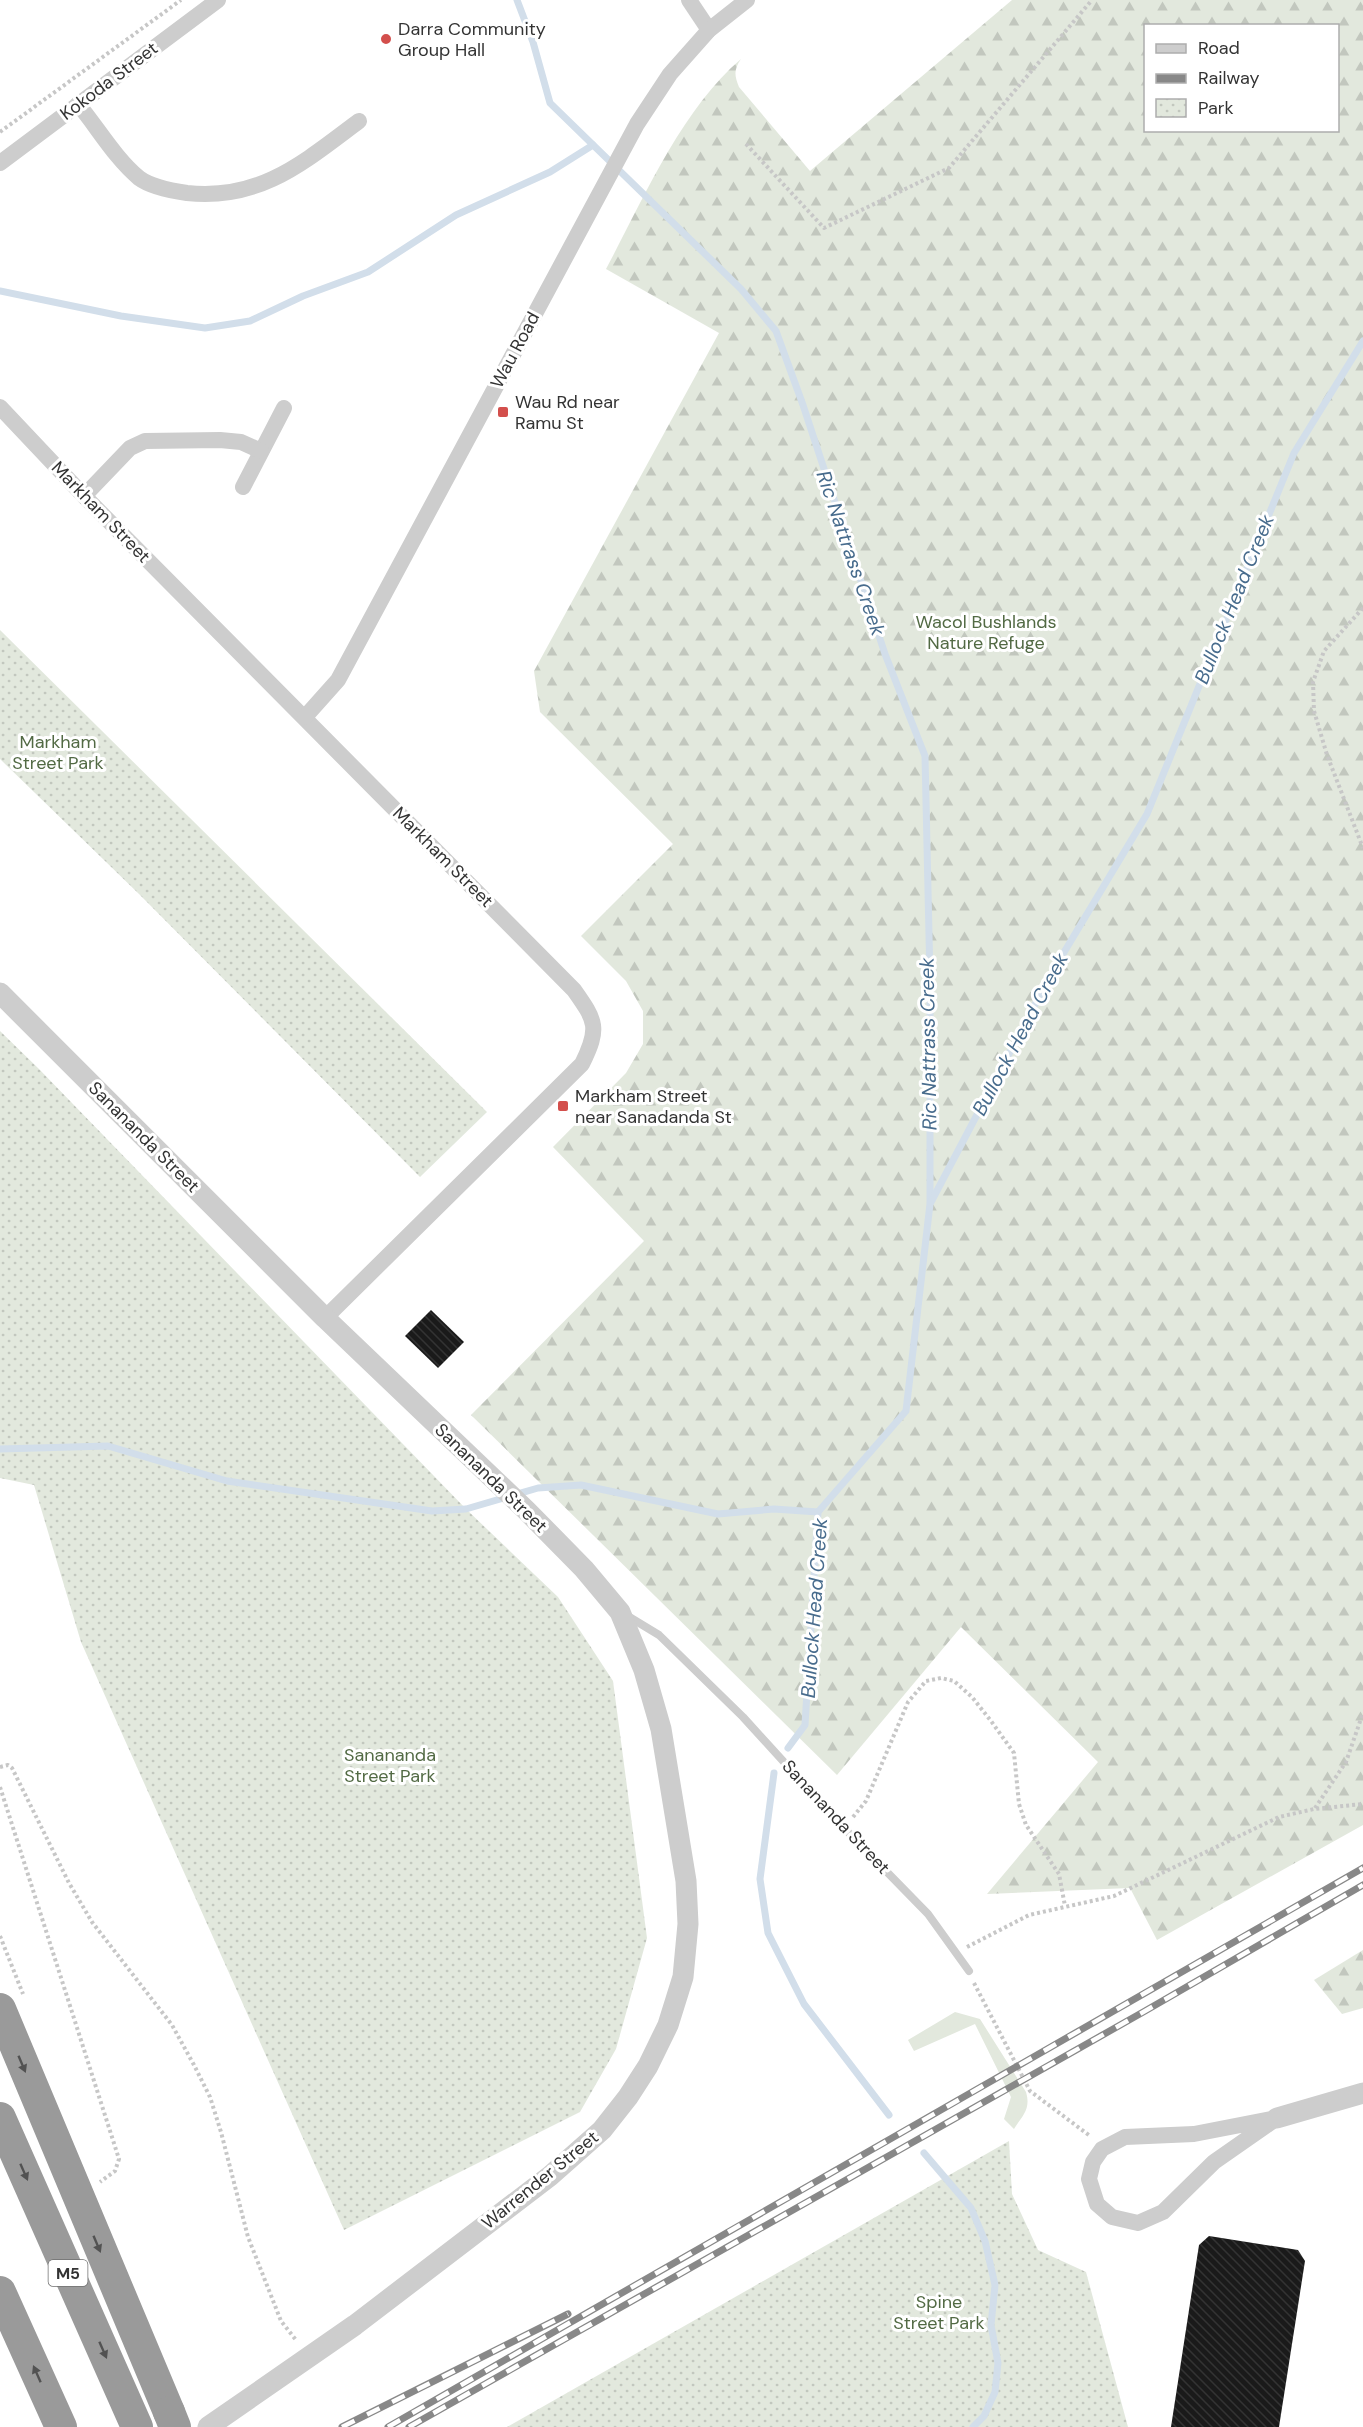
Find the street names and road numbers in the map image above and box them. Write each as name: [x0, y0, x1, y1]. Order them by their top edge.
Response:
street label: Kokoda Street: [55, 36, 163, 126]
street label: Wau Road: [485, 308, 545, 392]
street label: Markham Street: [46, 456, 156, 568]
street label: Markham Street: [388, 802, 498, 912]
street label: Sanananda Street: [83, 1076, 205, 1198]
street label: Sanananda Street: [430, 1418, 552, 1538]
street label: Sanananda Street: [777, 1755, 895, 1879]
street label: Warrender Street: [477, 2125, 603, 2235]
road number: M5: [48, 2260, 88, 2286]

